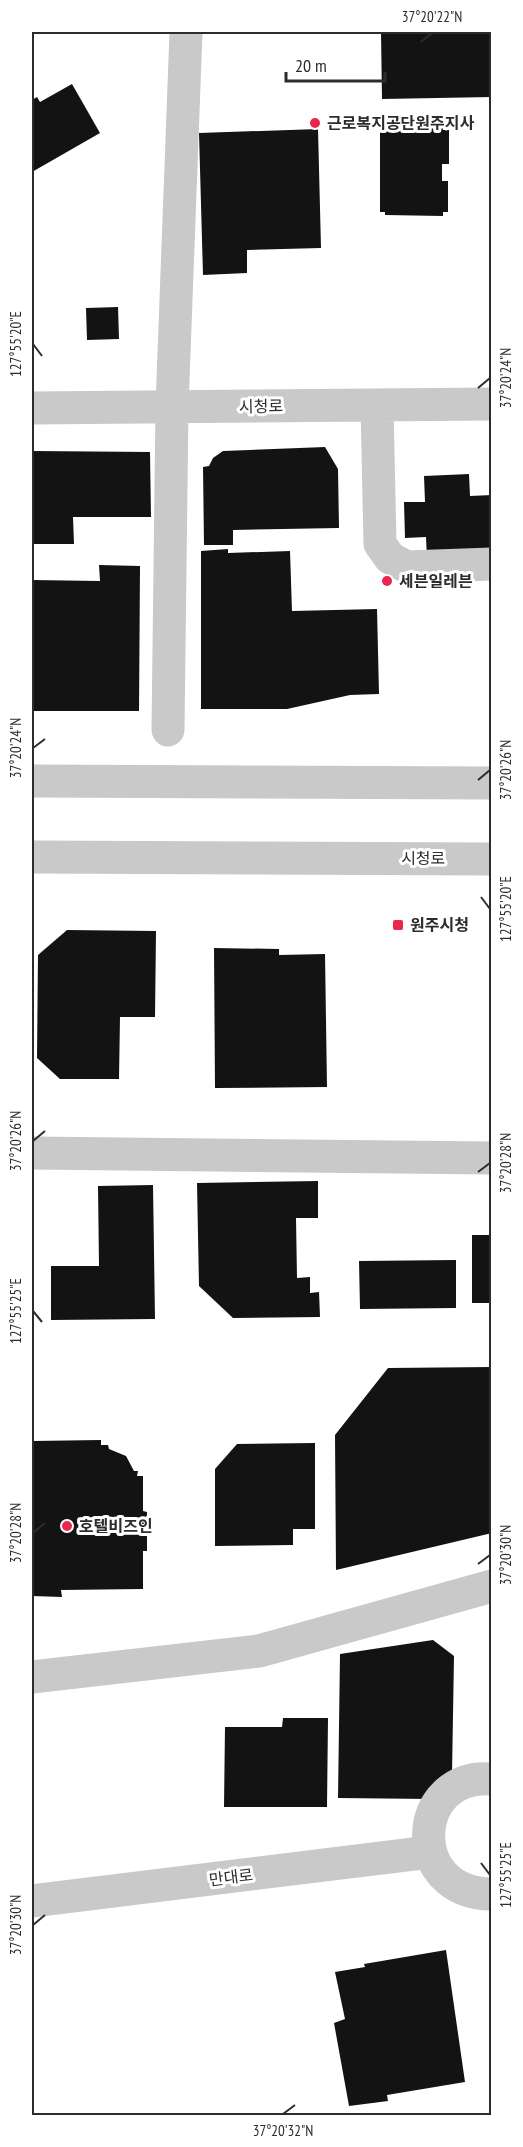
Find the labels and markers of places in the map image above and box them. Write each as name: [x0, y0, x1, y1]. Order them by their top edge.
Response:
place label: 근로복지공단원주지사: [327, 113, 474, 133]
marker: 근로복지공단원주지사: [308, 116, 322, 130]
place label: 세븐일레븐: [399, 571, 473, 591]
marker: 세븐일레븐: [380, 574, 394, 588]
place label: 원주시청: [410, 915, 469, 935]
marker: 원주시청: [391, 918, 405, 932]
place label: 호텔비즈인: [79, 1516, 153, 1536]
marker: 호텔비즈인: [60, 1519, 74, 1533]

